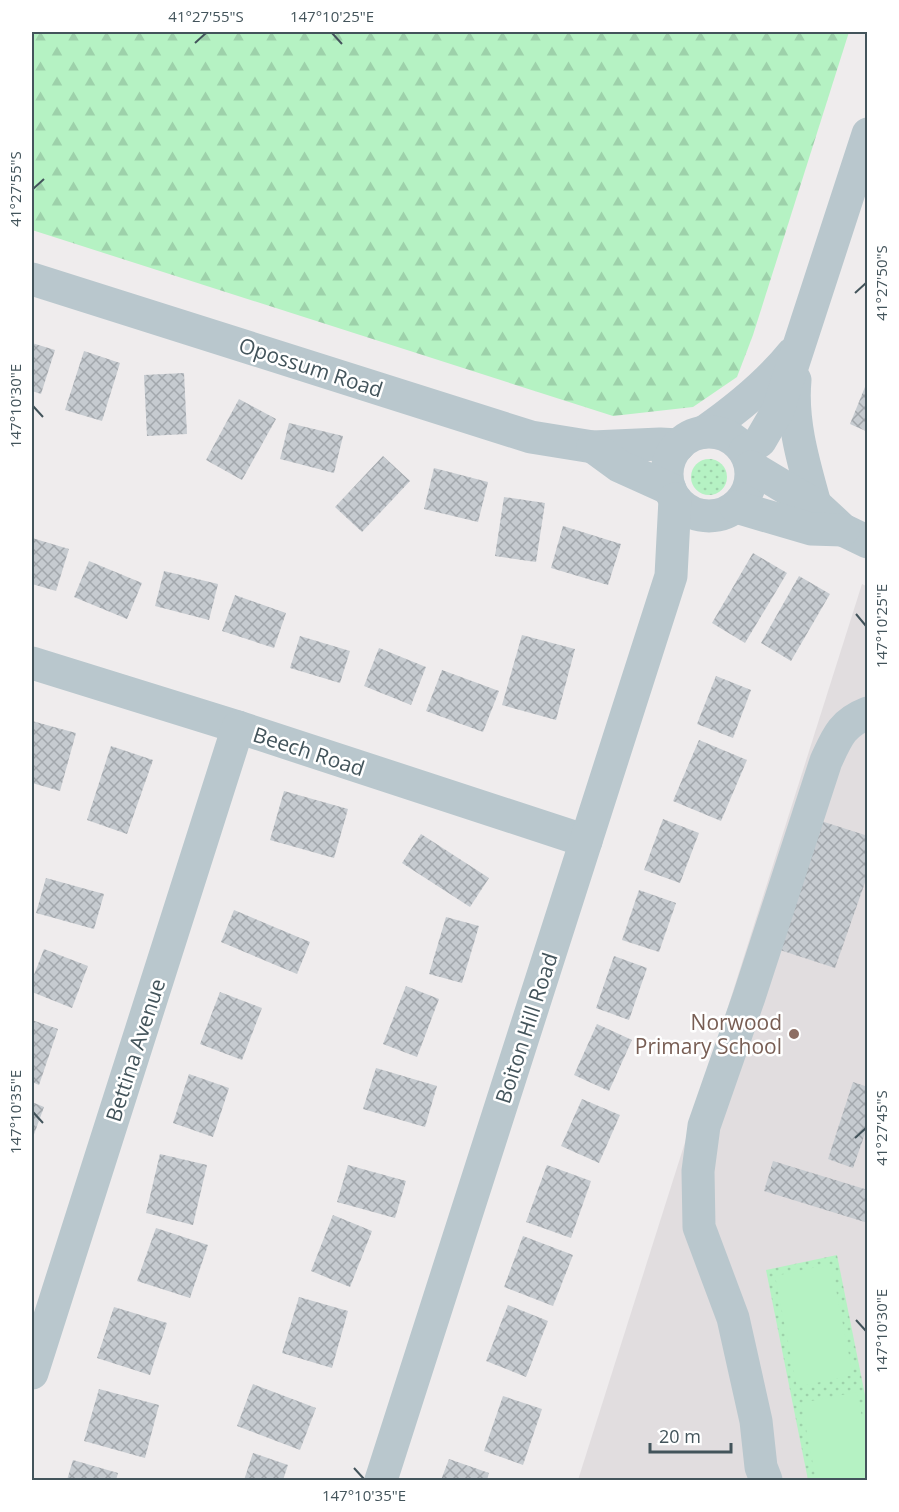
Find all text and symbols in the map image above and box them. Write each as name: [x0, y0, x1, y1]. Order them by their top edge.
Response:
text: 41°27'55"S: [168, 6, 244, 26]
text: 147°10'25"E: [290, 6, 374, 26]
text: 41°27'55"S: [5, 151, 25, 227]
text: 41°27'50"S: [871, 245, 891, 321]
street label: Opossum Road: [235, 331, 387, 403]
text: 147°10'30"E: [5, 364, 25, 448]
text: 147°10'25"E: [871, 584, 891, 668]
street label: Beech Road: [250, 720, 368, 782]
street label: Boiton Hill Road: [488, 949, 564, 1107]
street label: Bettina Avenue: [99, 975, 171, 1125]
place label: Norwood Primary School: [635, 1008, 782, 1060]
marker: Norwood Primary School: [787, 1027, 801, 1041]
text: 147°10'35"E: [5, 1070, 25, 1154]
text: 41°27'45"S: [871, 1090, 891, 1166]
text: 147°10'30"E: [871, 1289, 891, 1373]
scale bar: [650, 1416, 731, 1454]
text: 20 m: [659, 1424, 701, 1448]
text: 147°10'35"E: [322, 1485, 406, 1505]

